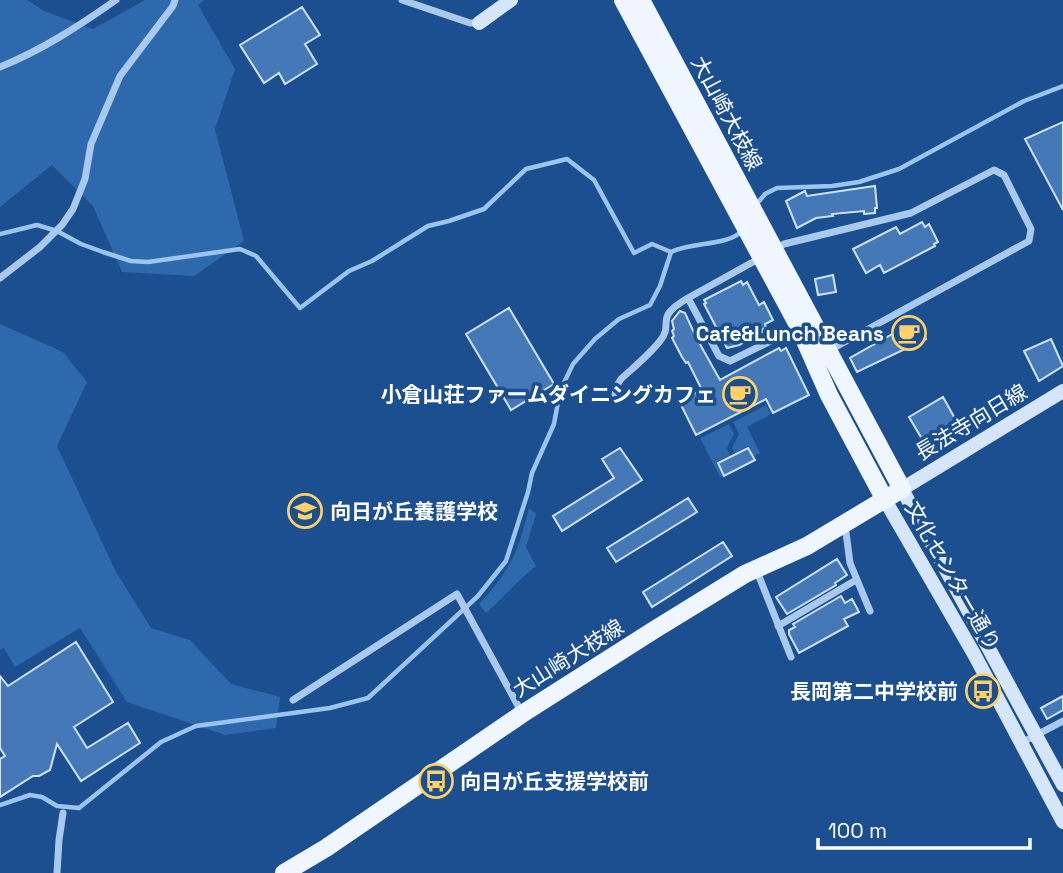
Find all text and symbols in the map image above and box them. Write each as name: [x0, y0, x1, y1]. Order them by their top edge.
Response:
street label: 大山崎大枝線: [686, 51, 768, 175]
cafe icon: Cafe&Lunch Beans: [890, 314, 928, 352]
place label: Cafe&Lunch Beans: [696, 320, 884, 347]
cafe icon: 小倉山荘ファームダイニングカフェ: [721, 375, 759, 413]
street label: 長法寺向日線: [910, 378, 1032, 466]
place label: 小倉山荘ファームダイニングカフェ: [381, 381, 716, 408]
school or university icon: 向日が丘養護学校: [286, 492, 324, 530]
street label: 文化センター通り: [899, 497, 1007, 655]
place label: 向日が丘養護学校: [330, 498, 498, 525]
street label: 大山崎大枝線: [507, 613, 629, 703]
bus stop icon: 長岡第二中学校前: [964, 672, 1002, 710]
place label: 長岡第二中学校前: [790, 678, 958, 705]
bus stop icon: 向日が丘支援学校前: [417, 762, 455, 800]
place label: 向日が丘支援学校前: [460, 768, 649, 795]
scale bar: [818, 806, 1030, 850]
text: 100 m: [828, 817, 887, 844]

